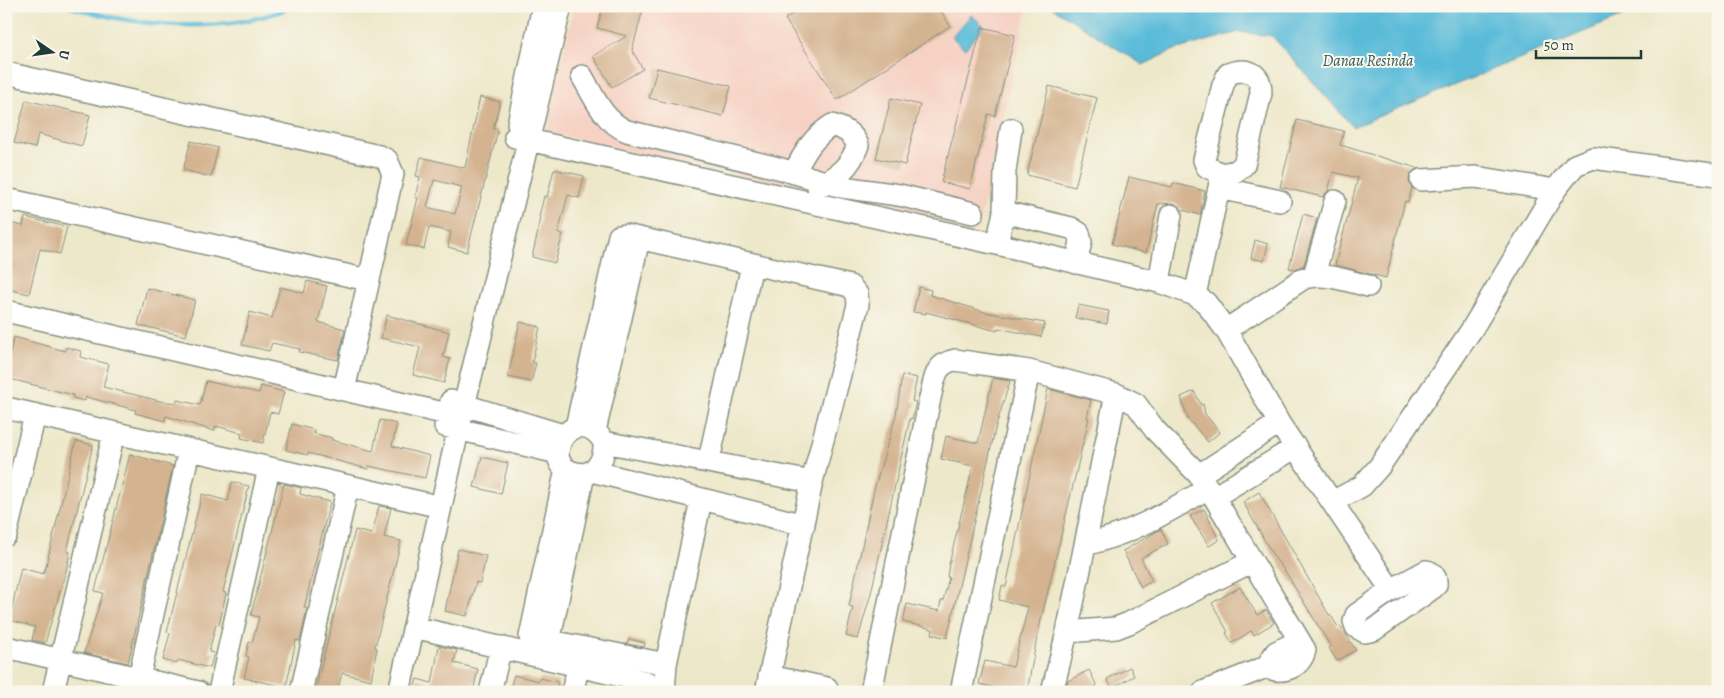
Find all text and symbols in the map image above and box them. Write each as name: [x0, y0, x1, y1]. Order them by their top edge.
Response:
north arrow: [28, 28, 78, 78]
scale bar: [1536, 28, 1642, 60]
text: 50 m: [1544, 35, 1574, 55]
text: U: [54, 48, 74, 61]
water label: Danau Resinda: [1323, 50, 1414, 72]

